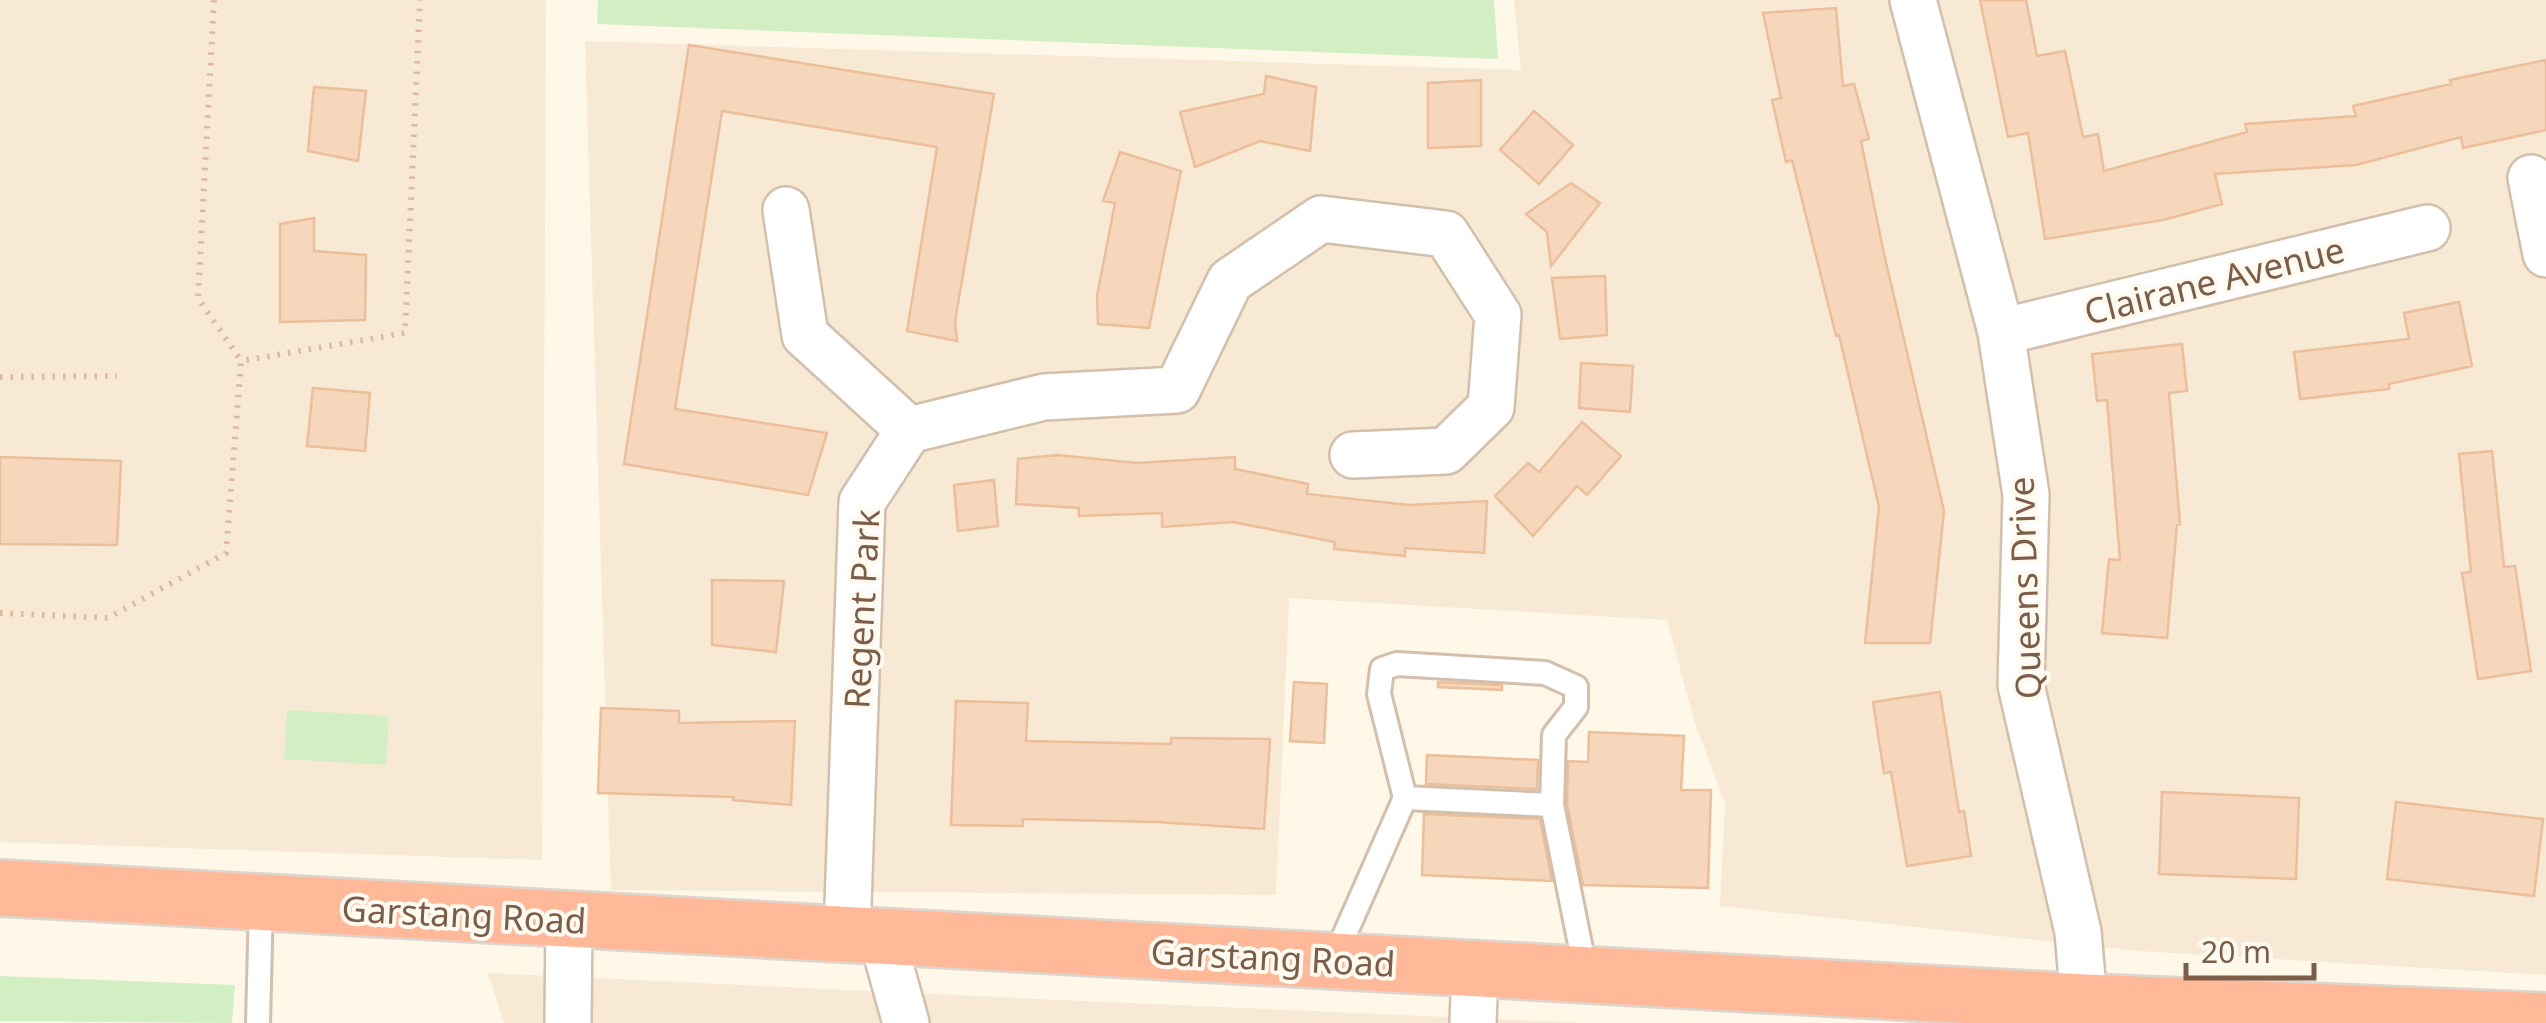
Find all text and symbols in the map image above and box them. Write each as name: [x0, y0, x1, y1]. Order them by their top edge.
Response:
street label: Clairane Avenue: [2079, 225, 2349, 335]
street label: Queens Drive: [1997, 476, 2051, 700]
street label: Regent Park: [832, 508, 890, 710]
street label: Garstang Road: [340, 884, 588, 944]
scale bar: [2186, 918, 2314, 980]
street label: Garstang Road: [1149, 927, 1397, 987]
text: 20 m: [2201, 931, 2271, 972]

